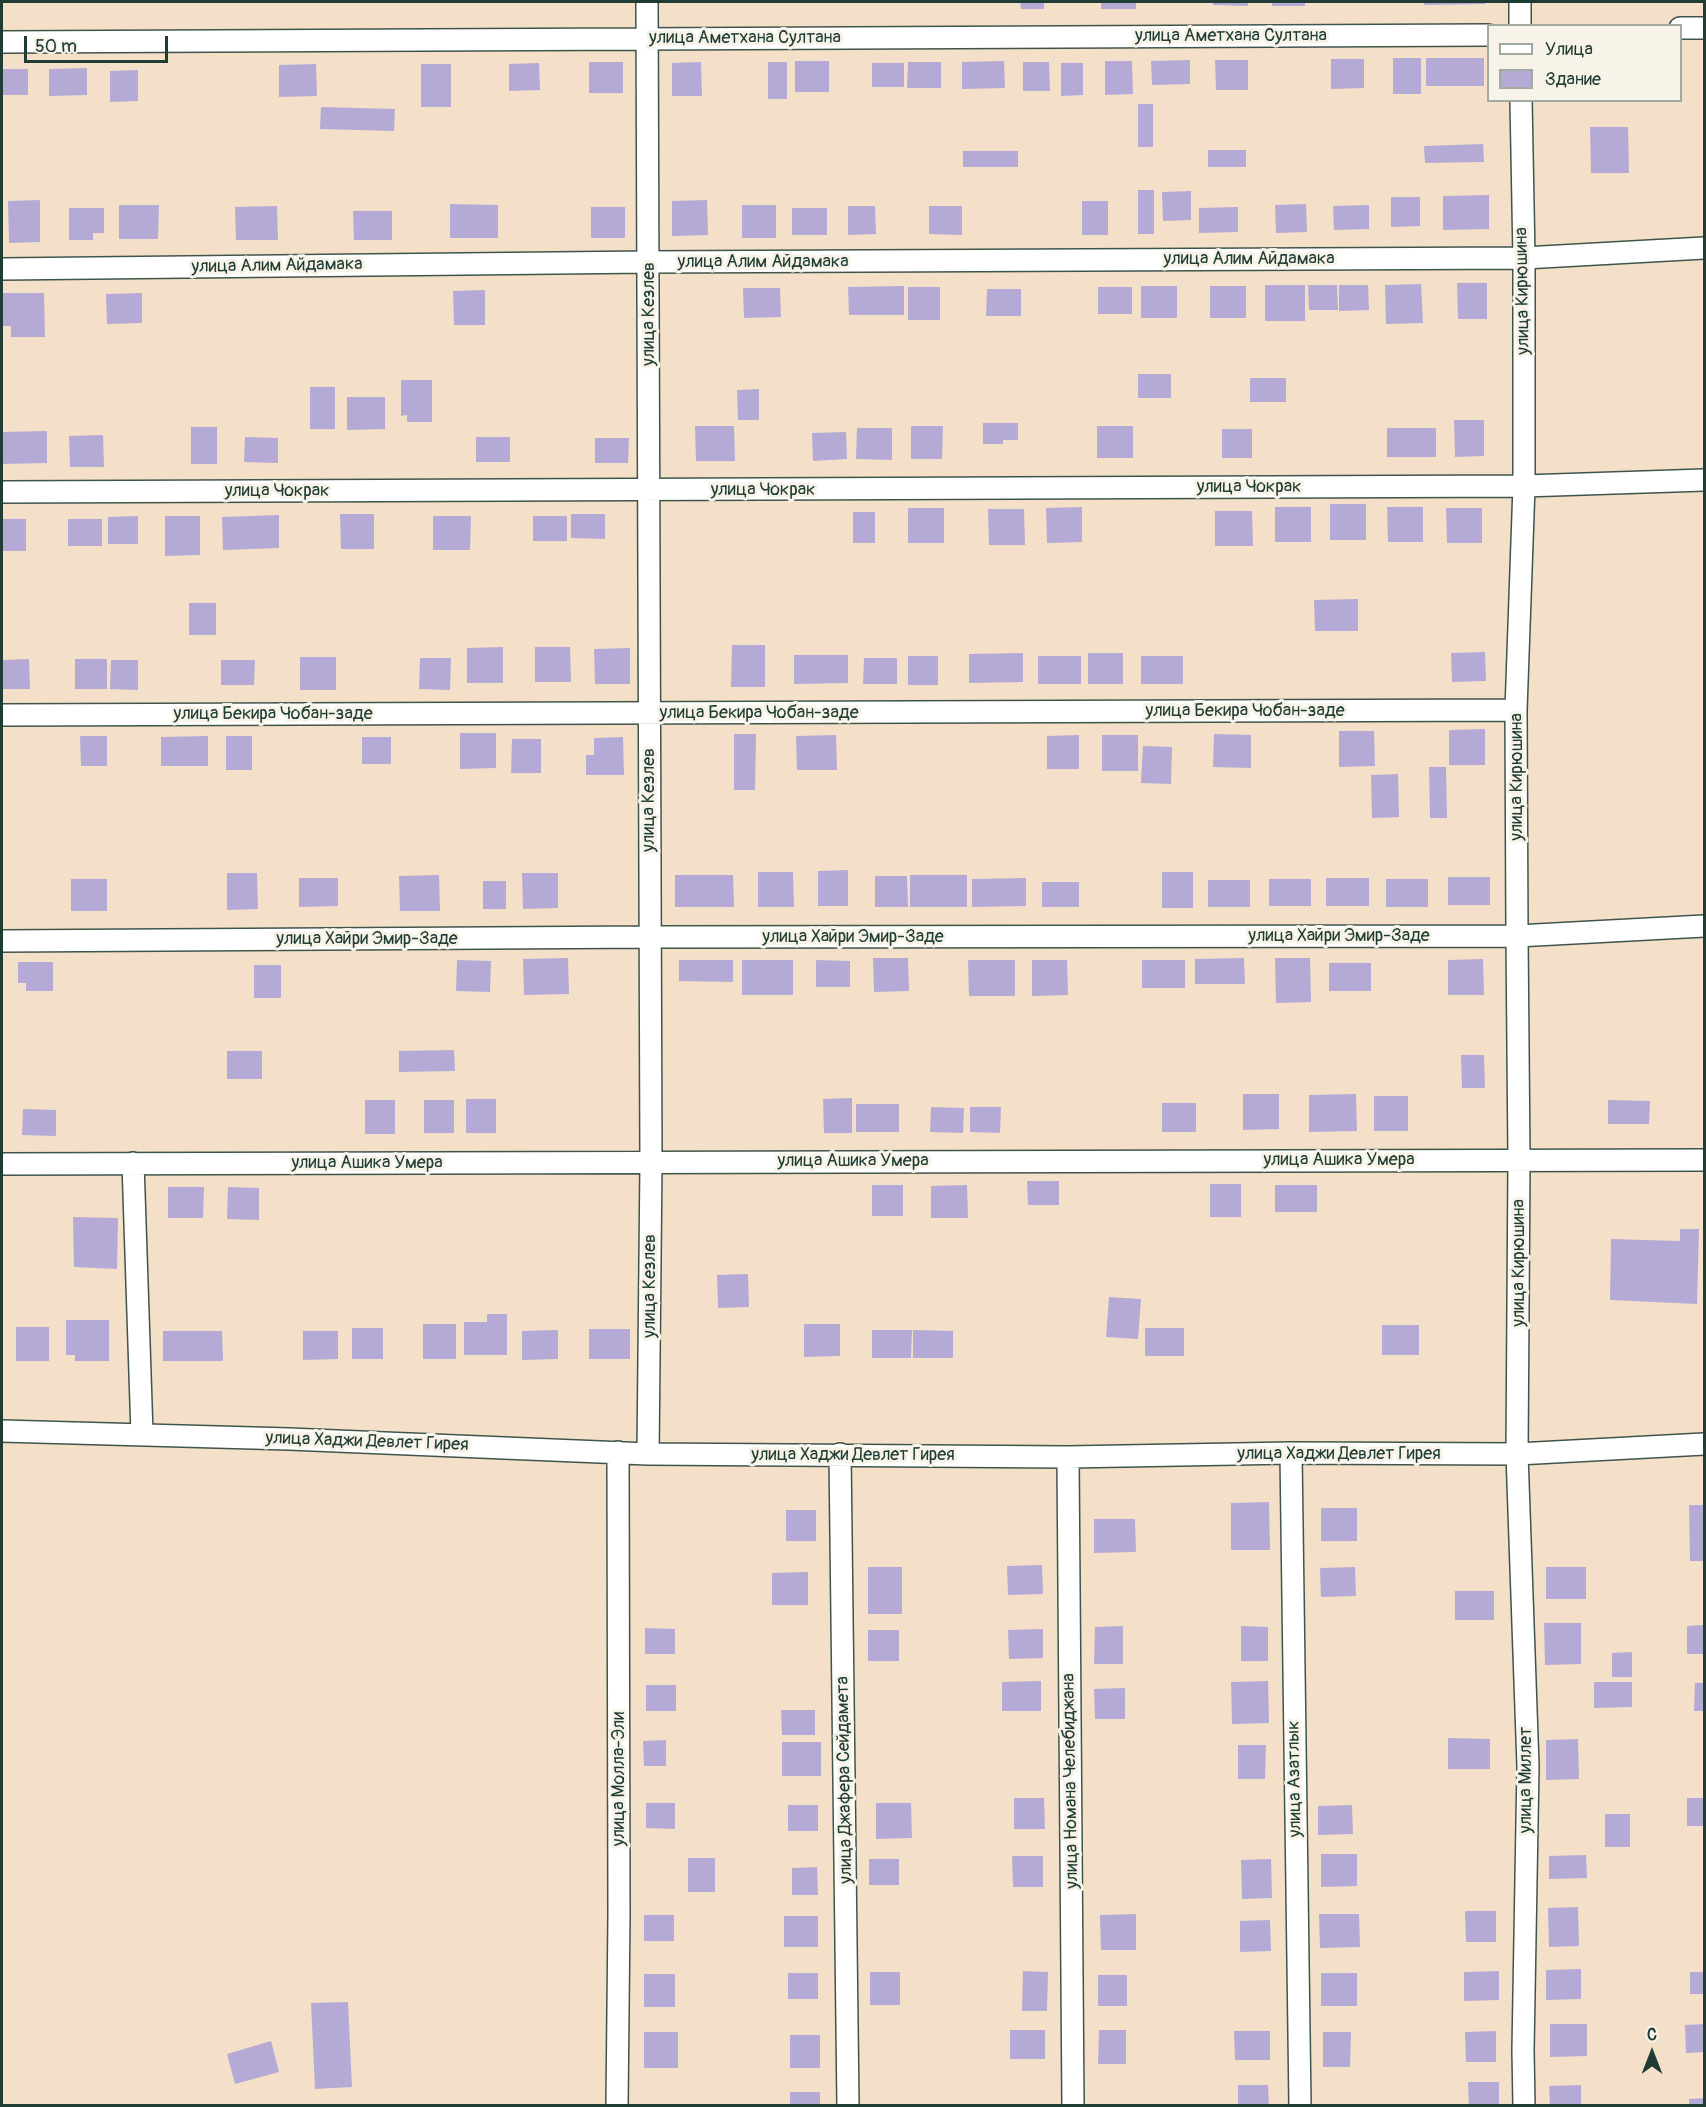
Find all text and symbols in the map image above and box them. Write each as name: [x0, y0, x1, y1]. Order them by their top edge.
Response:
scale bar: [27, 24, 171, 62]
legend: [1487, 24, 1682, 102]
street label: улица Аметхана Султана: [1135, 25, 1327, 47]
street label: улица Аметхана Султана: [649, 27, 841, 49]
text: 50 m: [35, 35, 77, 58]
text: Улица: [1545, 38, 1593, 61]
text: Здание: [1545, 68, 1601, 91]
street label: улица Кирюшина: [1511, 227, 1535, 355]
street label: улица Алим Айдамака: [1163, 248, 1335, 270]
street label: улица Алим Айдамака: [677, 251, 849, 273]
street label: улица Алим Айдамака: [191, 254, 363, 278]
street label: улица Кезлев: [638, 262, 660, 366]
street label: улица Чокрак: [1197, 476, 1301, 498]
street label: улица Чокрак: [711, 479, 815, 501]
street label: улица Чокрак: [225, 480, 329, 502]
street label: улица Бекира Чобан-заде: [1145, 700, 1345, 722]
street label: улица Бекира Чобан-заде: [659, 702, 859, 724]
street label: улица Бекира Чобан-заде: [173, 703, 373, 725]
street label: улица Кирюшина: [1506, 713, 1528, 841]
street label: улица Кезлев: [638, 748, 660, 852]
street label: улица Хайри Эмир-Заде: [1248, 925, 1430, 947]
street label: улица Хайри Эмир-Заде: [762, 926, 944, 948]
street label: улица Хайри Эмир-Заде: [276, 928, 458, 950]
street label: улица Ашика Умера: [1263, 1149, 1415, 1171]
street label: улица Ашика Умера: [777, 1150, 929, 1172]
street label: улица Ашика Умера: [291, 1152, 443, 1174]
street label: улица Кирюшина: [1508, 1199, 1530, 1327]
street label: улица Кезлев: [639, 1234, 661, 1338]
street label: улица Хаджи Девлет Гирея: [265, 1428, 469, 1456]
street label: улица Хаджи Девлет Гирея: [1237, 1443, 1441, 1465]
street label: улица Хаджи Девлет Гирея: [751, 1444, 955, 1466]
street label: улица Номана Челебиджана: [1058, 1673, 1084, 1889]
street label: улица Джафера Сейдамета: [832, 1676, 858, 1884]
street label: улица Молла-Эли: [608, 1712, 630, 1846]
street label: улица Азатлык: [1283, 1720, 1307, 1838]
street label: улица Миллет: [1515, 1727, 1537, 1833]
north arrow: [1622, 2023, 1682, 2083]
text: С: [1647, 2025, 1657, 2045]

